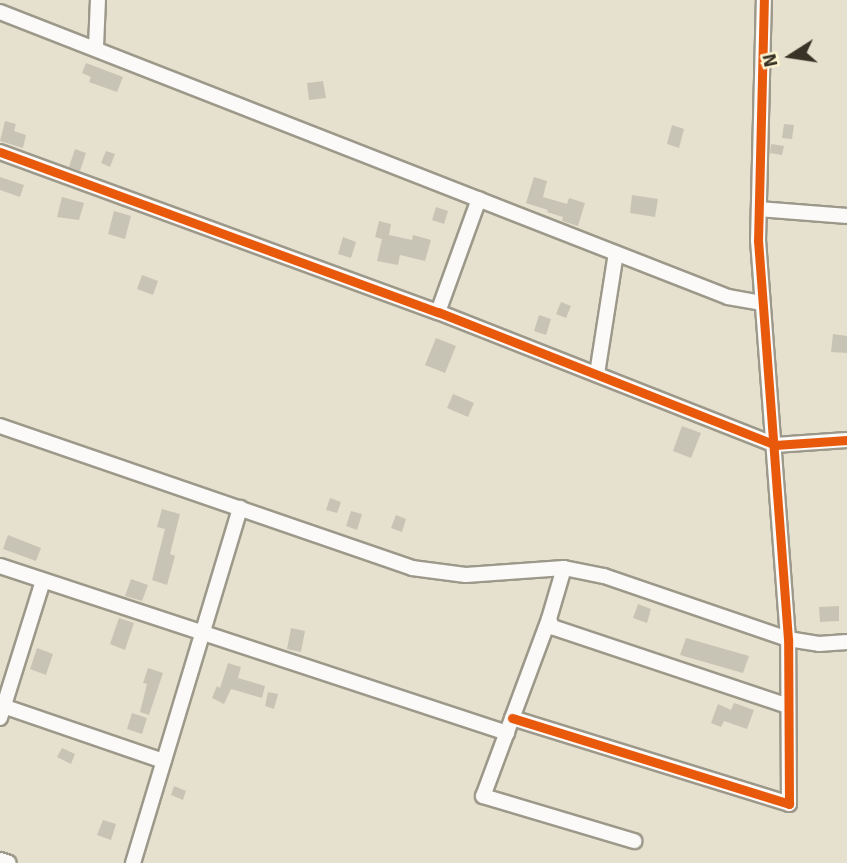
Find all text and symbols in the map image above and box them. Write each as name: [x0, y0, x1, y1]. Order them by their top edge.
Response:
north arrow: [756, 21, 826, 91]
text: N: [757, 51, 784, 69]

